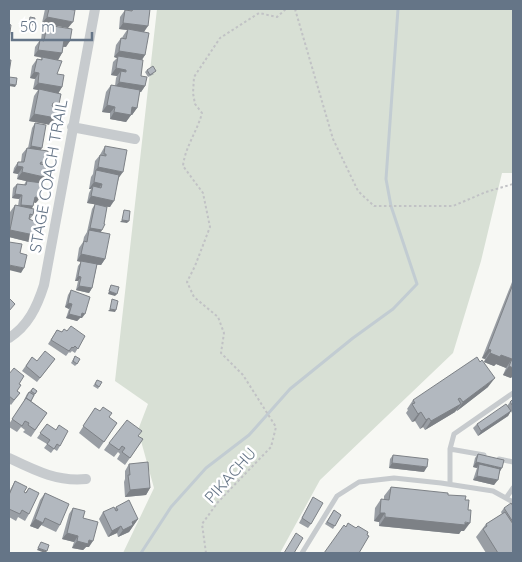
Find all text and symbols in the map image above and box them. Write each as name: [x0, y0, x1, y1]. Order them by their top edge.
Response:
scale bar: [12, 10, 92, 42]
text: 50 m: [20, 17, 55, 36]
street label: STAGE COACH TRAIL: [25, 97, 71, 254]
street label: PIKACHU: [200, 443, 260, 507]

